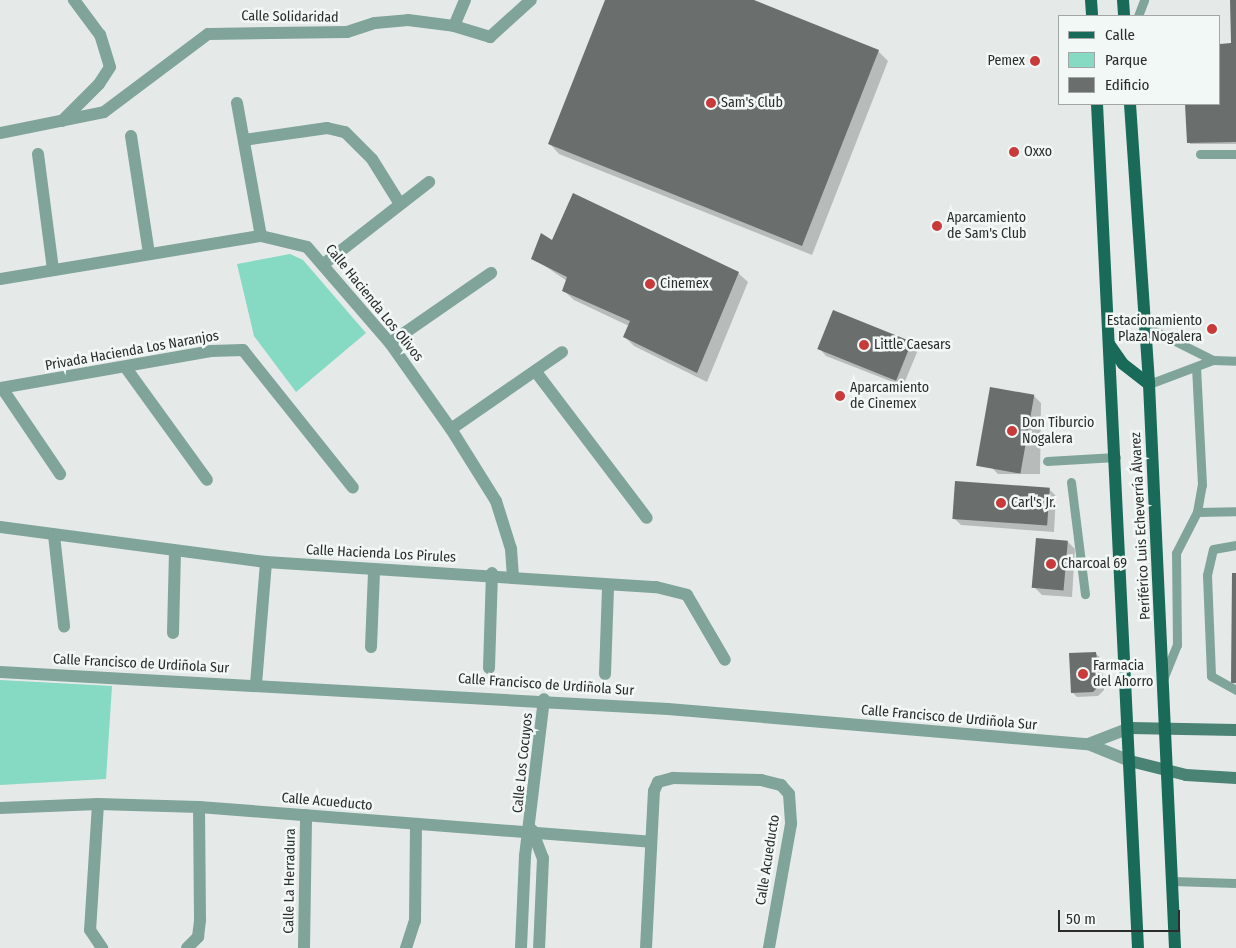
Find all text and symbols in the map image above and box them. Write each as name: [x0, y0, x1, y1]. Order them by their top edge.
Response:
street label: Calle Solidaridad: [241, 8, 339, 26]
legend: [1058, 15, 1221, 105]
text: Calle: [1105, 26, 1135, 44]
text: Parque: [1105, 51, 1148, 69]
place label: Pemex: [987, 53, 1025, 69]
marker: Pemex: [1029, 55, 1041, 67]
text: Edificio: [1105, 76, 1150, 94]
place label: Sam's Club: [721, 95, 783, 111]
marker: Sam's Club: [705, 97, 717, 109]
place label: Oxxo: [1024, 144, 1052, 160]
marker: Oxxo: [1008, 146, 1020, 158]
place label: Aparcamiento de Sam's Club: [947, 210, 1027, 242]
marker: Aparcamiento de Sam's Club: [931, 220, 943, 232]
street label: Calle Hacienda Los Olivos: [322, 241, 426, 365]
place label: Cinemex: [660, 276, 709, 292]
marker: Cinemex: [644, 278, 656, 290]
place label: Estacionamiento Plaza Nogalera: [1107, 313, 1202, 346]
marker: Estacionamiento Plaza Nogalera: [1206, 323, 1218, 335]
street label: Privada Hacienda Los Naranjos: [44, 327, 220, 375]
place label: Little Caesars: [874, 337, 951, 353]
marker: Little Caesars: [858, 339, 870, 351]
place label: Aparcamiento de Cinemex: [850, 380, 929, 412]
marker: Aparcamiento de Cinemex: [834, 390, 846, 402]
place label: Don Tiburcio Nogalera: [1022, 415, 1094, 448]
marker: Don Tiburcio Nogalera: [1006, 425, 1018, 437]
street label: Periférico Luis Echeverría Álvarez: [1128, 432, 1154, 620]
place label: Carl's Jr.: [1011, 495, 1056, 511]
marker: Carl's Jr.: [995, 497, 1007, 509]
street label: Calle Hacienda Los Pirules: [306, 542, 456, 566]
place label: Charcoal 69: [1061, 556, 1127, 572]
marker: Charcoal 69: [1045, 558, 1057, 570]
street label: Calle Francisco de Urdiñola Sur: [52, 651, 230, 677]
place label: Farmacia del Ahorro: [1093, 658, 1153, 690]
marker: Farmacia del Ahorro: [1077, 668, 1089, 680]
street label: Calle Francisco de Urdiñola Sur: [457, 670, 635, 700]
street label: Calle Francisco de Urdiñola Sur: [860, 702, 1038, 734]
street label: Calle Los Cocuyos: [509, 712, 537, 814]
street label: Calle Acueducto: [281, 790, 373, 814]
street label: Calle Acueducto: [753, 814, 783, 906]
street label: Calle La Herradura: [281, 828, 299, 934]
scale bar: [1061, 900, 1184, 932]
text: 50 m: [1066, 910, 1096, 928]

